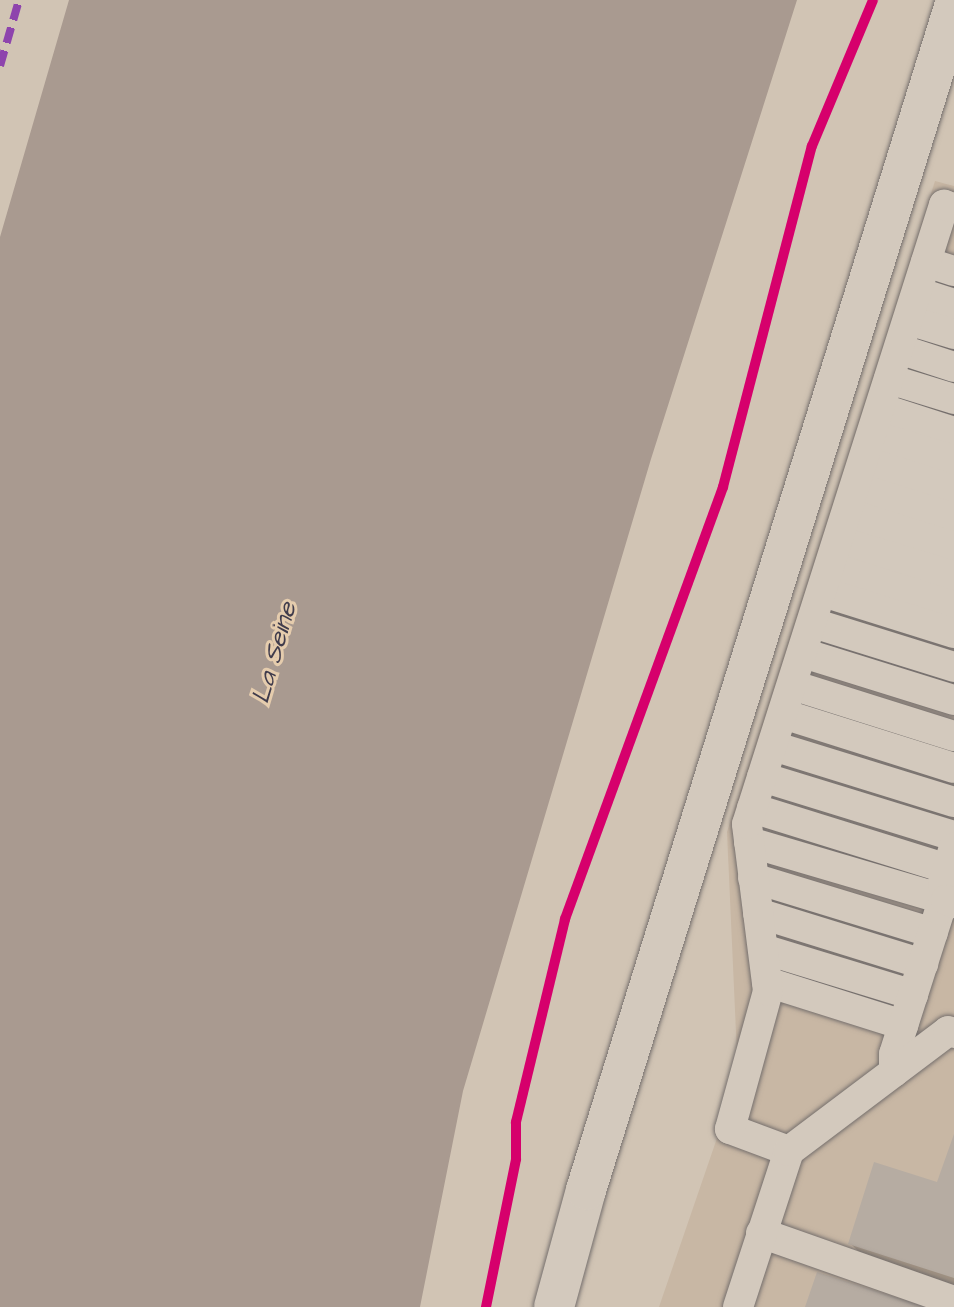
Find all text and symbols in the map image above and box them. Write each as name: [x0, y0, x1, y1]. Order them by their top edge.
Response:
water label: La Seine: [246, 599, 304, 707]

